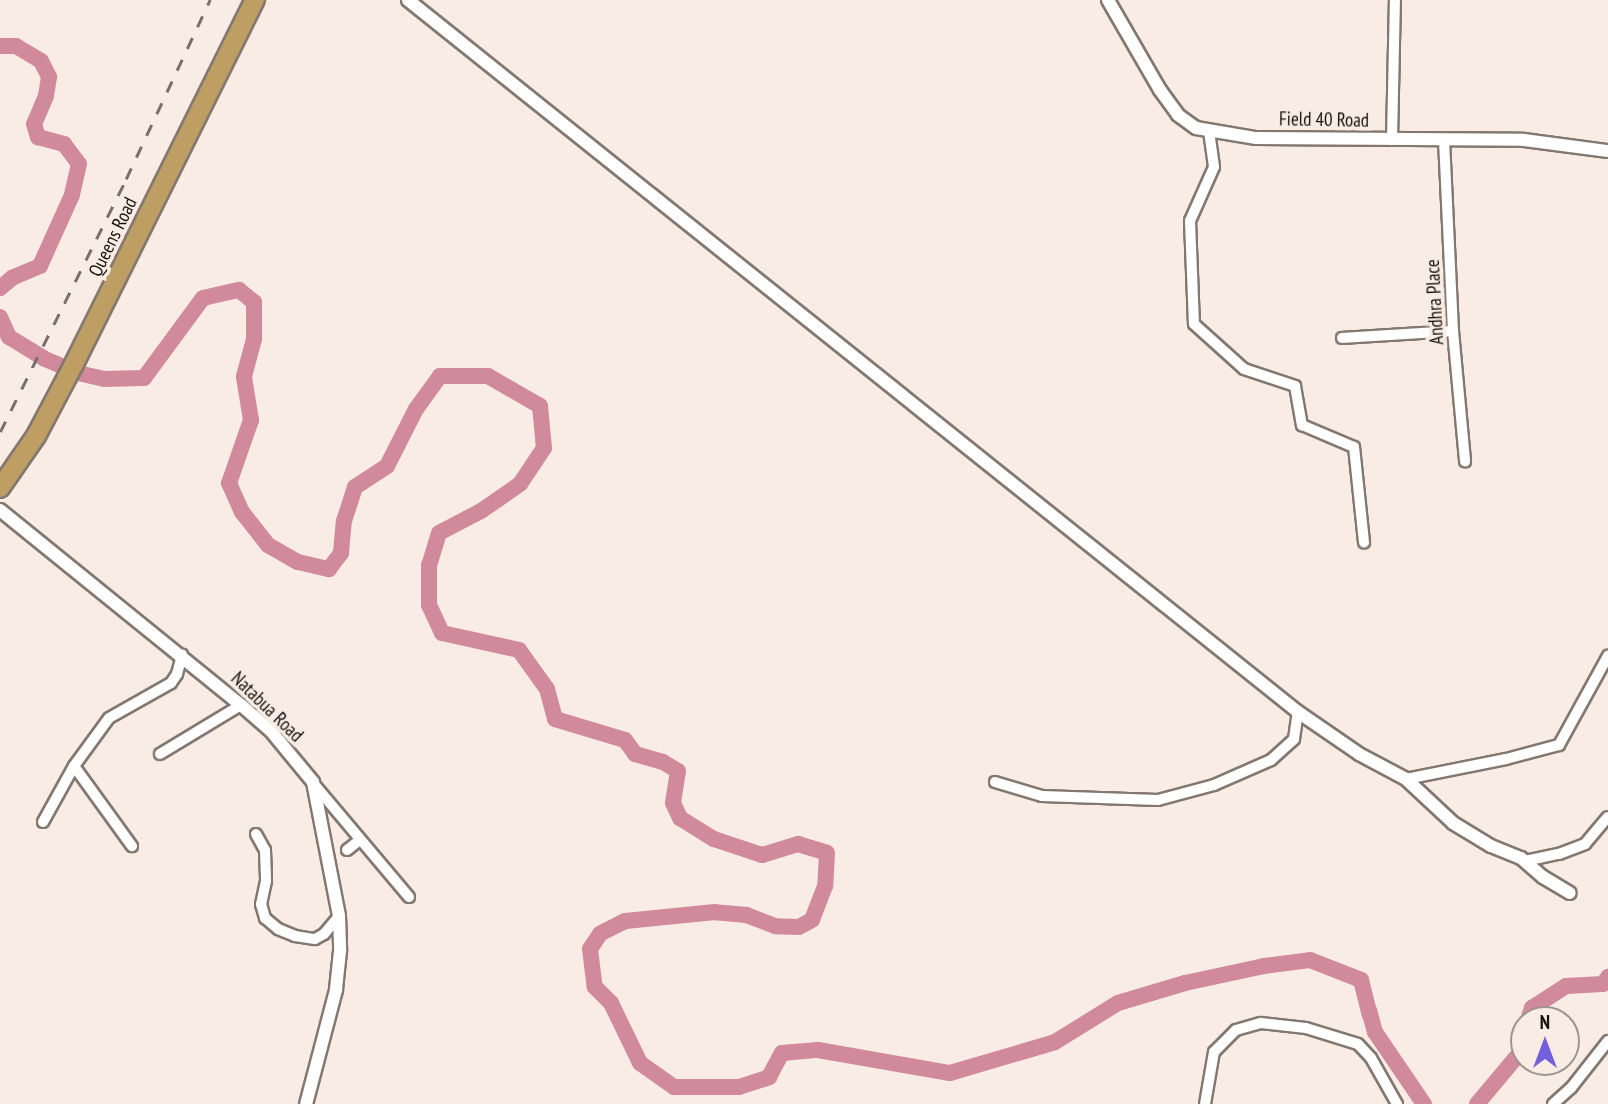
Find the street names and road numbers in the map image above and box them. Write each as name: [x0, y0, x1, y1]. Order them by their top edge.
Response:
street label: Field 40 Road: [1279, 108, 1369, 132]
street label: Queens Road: [84, 194, 142, 280]
street label: Andhra Place: [1421, 259, 1449, 345]
street label: Natabua Road: [226, 667, 308, 747]

